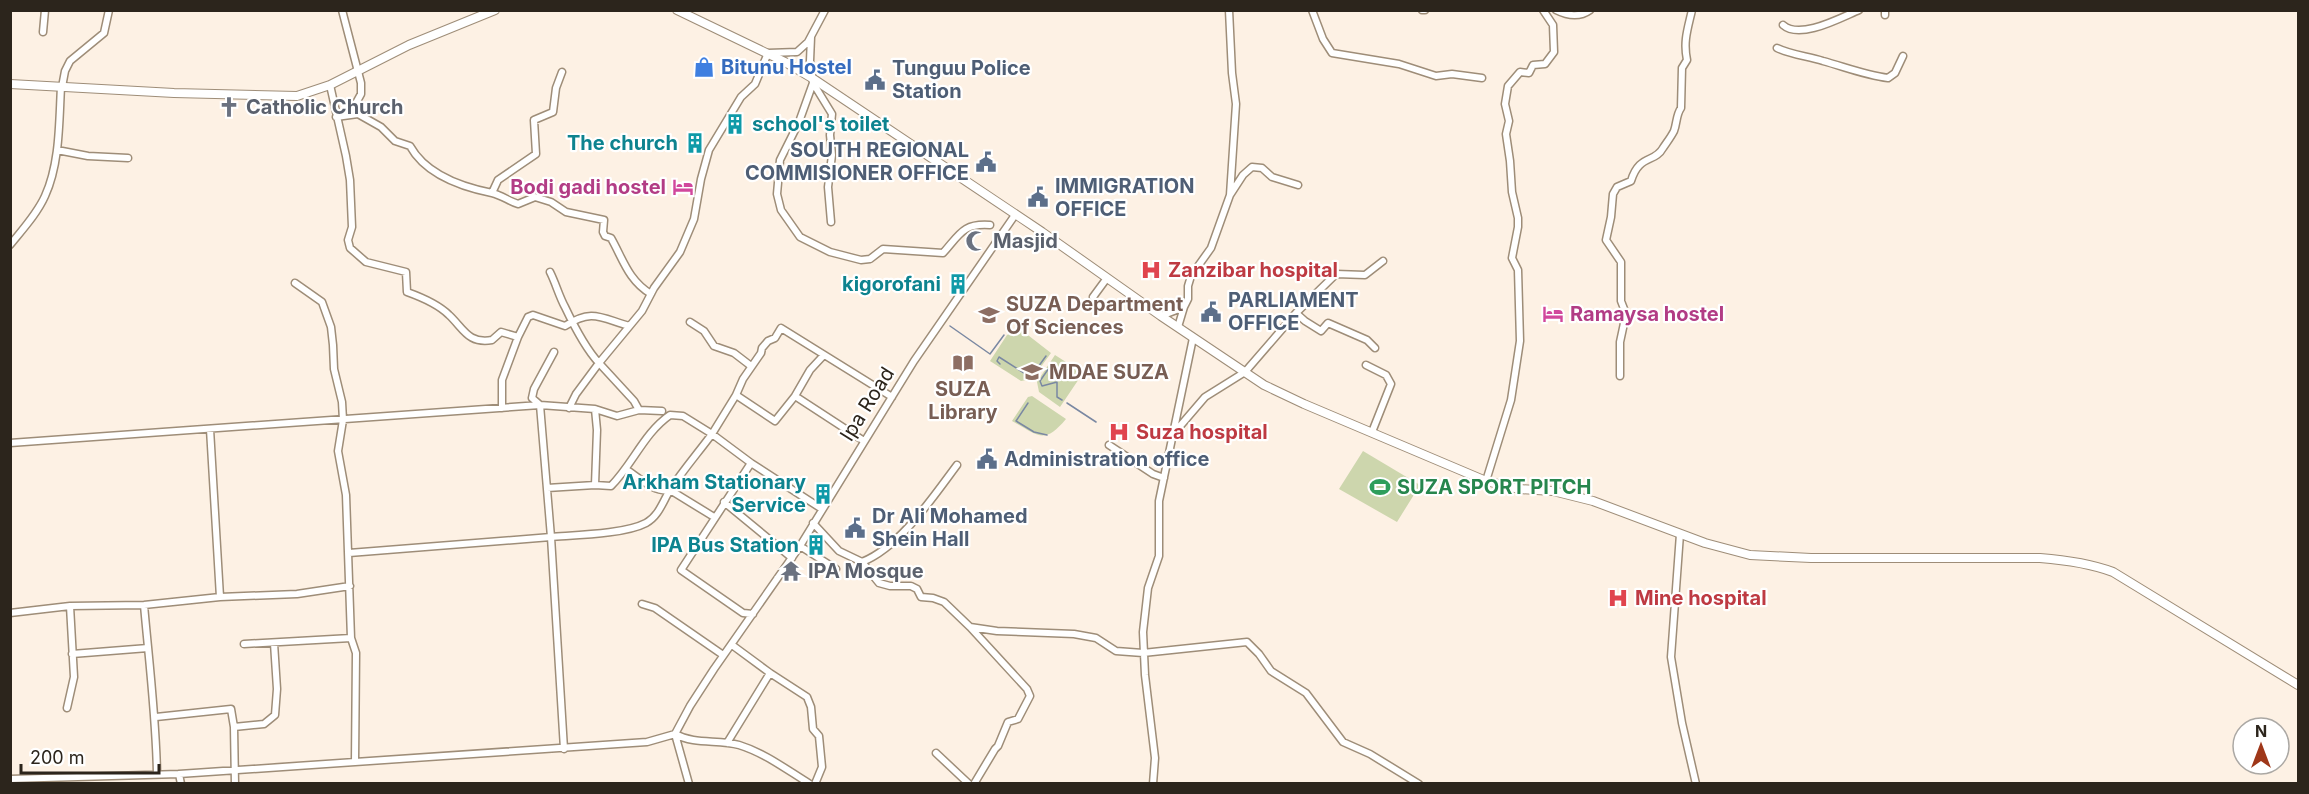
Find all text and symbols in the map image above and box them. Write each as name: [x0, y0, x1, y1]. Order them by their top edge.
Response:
shop icon: Bitunu Hostel: [692, 55, 716, 79]
place label: Bitunu Hostel: [721, 55, 852, 79]
place label: Tunguu Police Station: [892, 56, 1031, 103]
public building icon: Tunguu Police Station: [863, 68, 887, 92]
church icon: Catholic Church: [217, 95, 241, 119]
place label: Catholic Church: [246, 95, 403, 119]
building icon: school's toilet: [723, 112, 747, 136]
place label: school's toilet: [752, 112, 889, 136]
place label: The church: [567, 131, 678, 155]
building icon: The church: [683, 131, 707, 155]
place label: SOUTH REGIONAL COMMISIONER OFFICE: [745, 138, 969, 185]
public building icon: SOUTH REGIONAL COMMISIONER OFFICE: [974, 150, 998, 174]
place label: IMMIGRATION OFFICE: [1055, 174, 1194, 221]
place label: Bodi gadi hostel: [510, 175, 666, 199]
hotel icon: Bodi gadi hostel: [671, 175, 695, 199]
public building icon: IMMIGRATION OFFICE: [1026, 185, 1050, 209]
mosque icon: Masjid: [964, 229, 988, 253]
place label: Masjid: [993, 229, 1058, 253]
hospital icon: Zanzibar hospital: [1139, 258, 1163, 282]
place label: Zanzibar hospital: [1168, 258, 1338, 282]
place label: kigorofani: [842, 272, 941, 296]
building icon: kigorofani: [946, 272, 970, 296]
place label: PARLIAMENT OFFICE: [1228, 288, 1359, 335]
place label: SUZA Department Of Sciences: [1006, 292, 1183, 339]
public building icon: PARLIAMENT OFFICE: [1199, 300, 1223, 324]
hotel icon: Ramaysa hostel: [1541, 302, 1565, 326]
place label: Ramaysa hostel: [1570, 302, 1724, 326]
school or university icon: SUZA Department Of Sciences: [977, 303, 1001, 327]
library icon: SUZA Library: [951, 351, 975, 375]
school or university icon: MDAE SUZA: [1020, 360, 1044, 384]
place label: MDAE SUZA: [1049, 360, 1169, 384]
street label: Ipa Road: [835, 362, 899, 446]
place label: SUZA Library: [928, 377, 998, 424]
hospital icon: Suza hospital: [1107, 420, 1131, 444]
place label: Suza hospital: [1136, 420, 1268, 444]
public building icon: Administration office: [975, 447, 999, 471]
place label: Administration office: [1004, 447, 1210, 471]
place label: Arkham Stationary Service: [622, 470, 806, 517]
sports icon: SUZA SPORT PITCH: [1368, 475, 1392, 499]
place label: SUZA SPORT PITCH: [1397, 475, 1591, 499]
building icon: Arkham Stationary Service: [811, 482, 835, 506]
place label: Dr Ali Mohamed Shein Hall: [872, 504, 1028, 551]
public building icon: Dr Ali Mohamed Shein Hall: [843, 516, 867, 540]
place label: IPA Bus Station: [651, 533, 799, 557]
building icon: IPA Bus Station: [804, 533, 828, 557]
temple icon: IPA Mosque: [779, 559, 803, 583]
place label: IPA Mosque: [808, 559, 924, 583]
hospital icon: Mine hospital: [1606, 586, 1630, 610]
place label: Mine hospital: [1635, 586, 1767, 610]
north arrow: [2231, 716, 2291, 776]
text: N: [2255, 721, 2267, 741]
scale bar: [21, 737, 159, 775]
text: 200 m: [30, 747, 85, 768]

